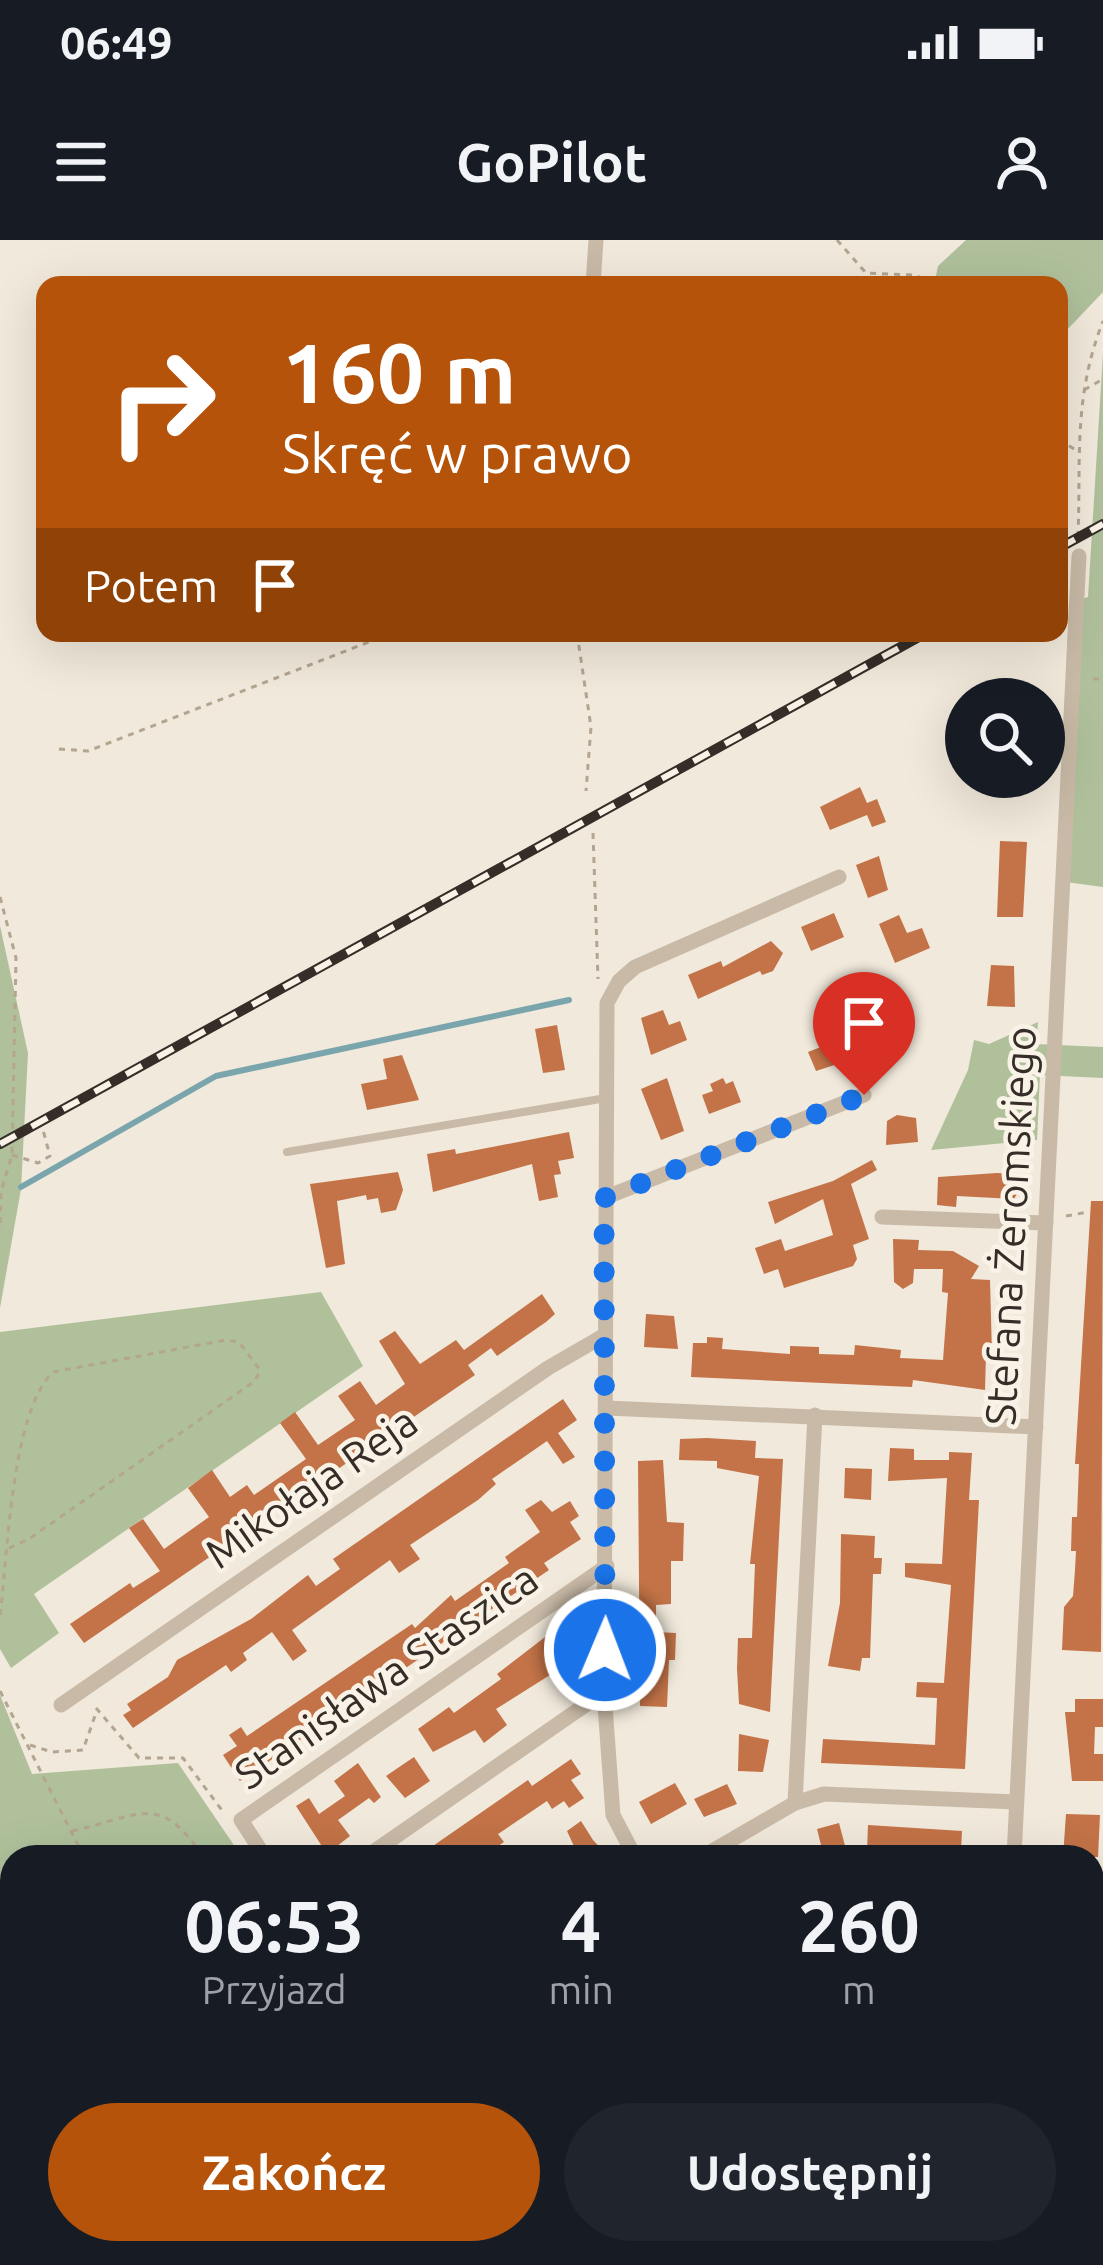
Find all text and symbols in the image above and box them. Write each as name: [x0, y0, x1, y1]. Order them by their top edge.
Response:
text: 06:49: [60, 17, 173, 68]
icon: menu: [48, 129, 114, 195]
icon: person: [989, 129, 1055, 195]
text: GoPilot: [456, 132, 647, 192]
icon: right: [84, 324, 240, 480]
text: 160 m: [282, 325, 516, 419]
text: Skręć w prawo: [282, 423, 633, 483]
icon: arrive: [242, 552, 308, 618]
text: Potem: [84, 560, 218, 611]
map controls: [945, 678, 1065, 798]
button: search: [945, 678, 1065, 798]
pin: [813, 972, 915, 1095]
icon: arrive: [831, 990, 897, 1056]
street label: Stefana Żeromskiego: [976, 1025, 1044, 1427]
street label: Mikołaja Reja: [196, 1397, 426, 1577]
street label: Stanisława Staszica: [226, 1554, 546, 1798]
position arrow: [542, 1587, 668, 1713]
text: 06:53: [184, 1885, 364, 1966]
text: 4: [561, 1885, 601, 1966]
text: 260: [798, 1885, 920, 1966]
text: Przyjazd: [202, 1968, 347, 2011]
text: min: [548, 1968, 614, 2011]
text: m: [842, 1968, 876, 2011]
button: Zakończ: [48, 2103, 540, 2241]
button: Udostępnij: [564, 2103, 1056, 2241]

